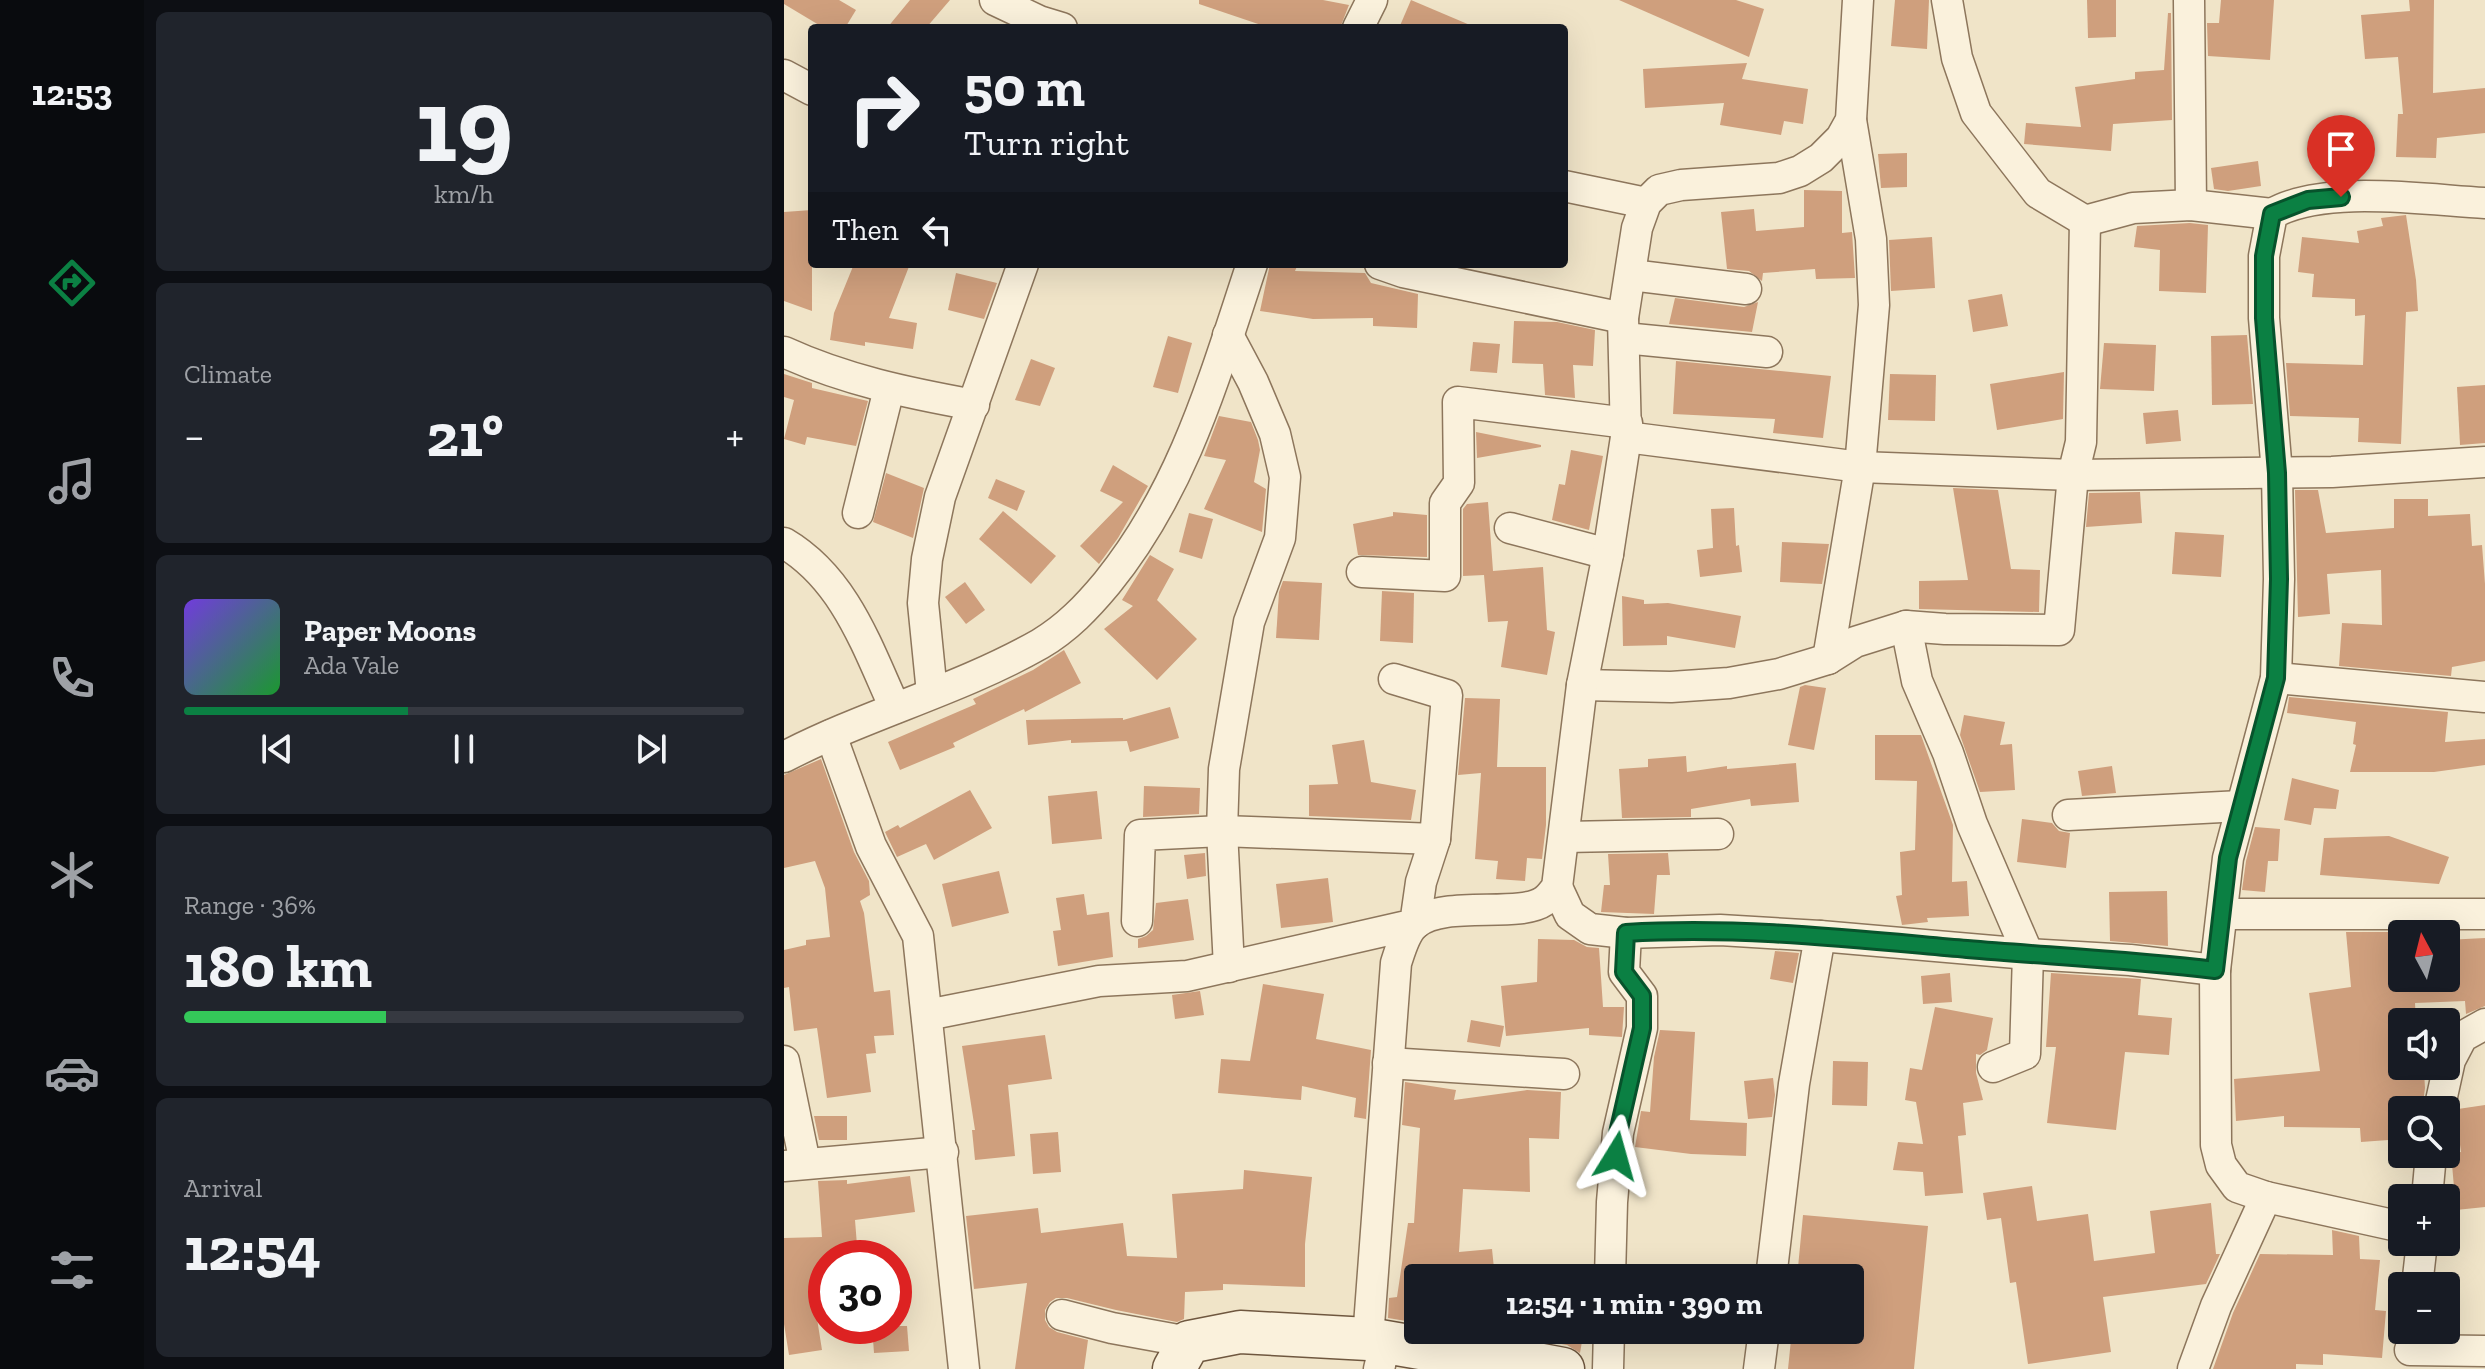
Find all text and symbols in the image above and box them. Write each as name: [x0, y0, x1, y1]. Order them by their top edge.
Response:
text: 50 m: [964, 53, 1085, 120]
icon: right: [832, 56, 936, 160]
text: 19: [415, 63, 513, 188]
text: 12:53: [32, 71, 112, 114]
pin: [2307, 115, 2375, 197]
text: Turn right: [964, 121, 1129, 164]
icon: arrive: [2319, 127, 2363, 171]
text: km/h: [434, 178, 494, 210]
icon: left: [915, 208, 959, 252]
text: Then: [832, 212, 899, 248]
icon: directions: [44, 255, 100, 311]
text: Climate: [184, 358, 272, 390]
text: 21°: [426, 399, 504, 471]
text: −: [184, 409, 205, 462]
text: +: [725, 409, 744, 462]
icon: music: [44, 453, 100, 509]
text: Paper Moons: [304, 613, 476, 649]
text: Ada Vale: [304, 649, 399, 681]
icon: phone: [44, 650, 100, 706]
icon: previous: [255, 727, 299, 771]
icon: pause: [442, 727, 486, 771]
icon: next: [629, 727, 673, 771]
icon: climate: [44, 847, 100, 903]
text: Range · 36%: [184, 889, 316, 921]
north arrow: [2388, 920, 2460, 992]
map controls: [2388, 920, 2460, 1344]
text: 180 km: [184, 930, 372, 1002]
button: sound: [2388, 1008, 2460, 1080]
icon: car: [44, 1045, 100, 1101]
button: search: [2388, 1096, 2460, 1168]
position arrow: [1574, 1114, 1658, 1198]
text: Arrival: [184, 1172, 262, 1204]
button: +: [2388, 1184, 2460, 1256]
text: 12:54: [184, 1213, 321, 1285]
speed limit sign: 30: [808, 1240, 912, 1344]
icon: filters: [44, 1242, 100, 1298]
button: −: [2388, 1272, 2460, 1344]
text: 12:54 · 1 min · 390 m: [1506, 1286, 1762, 1322]

